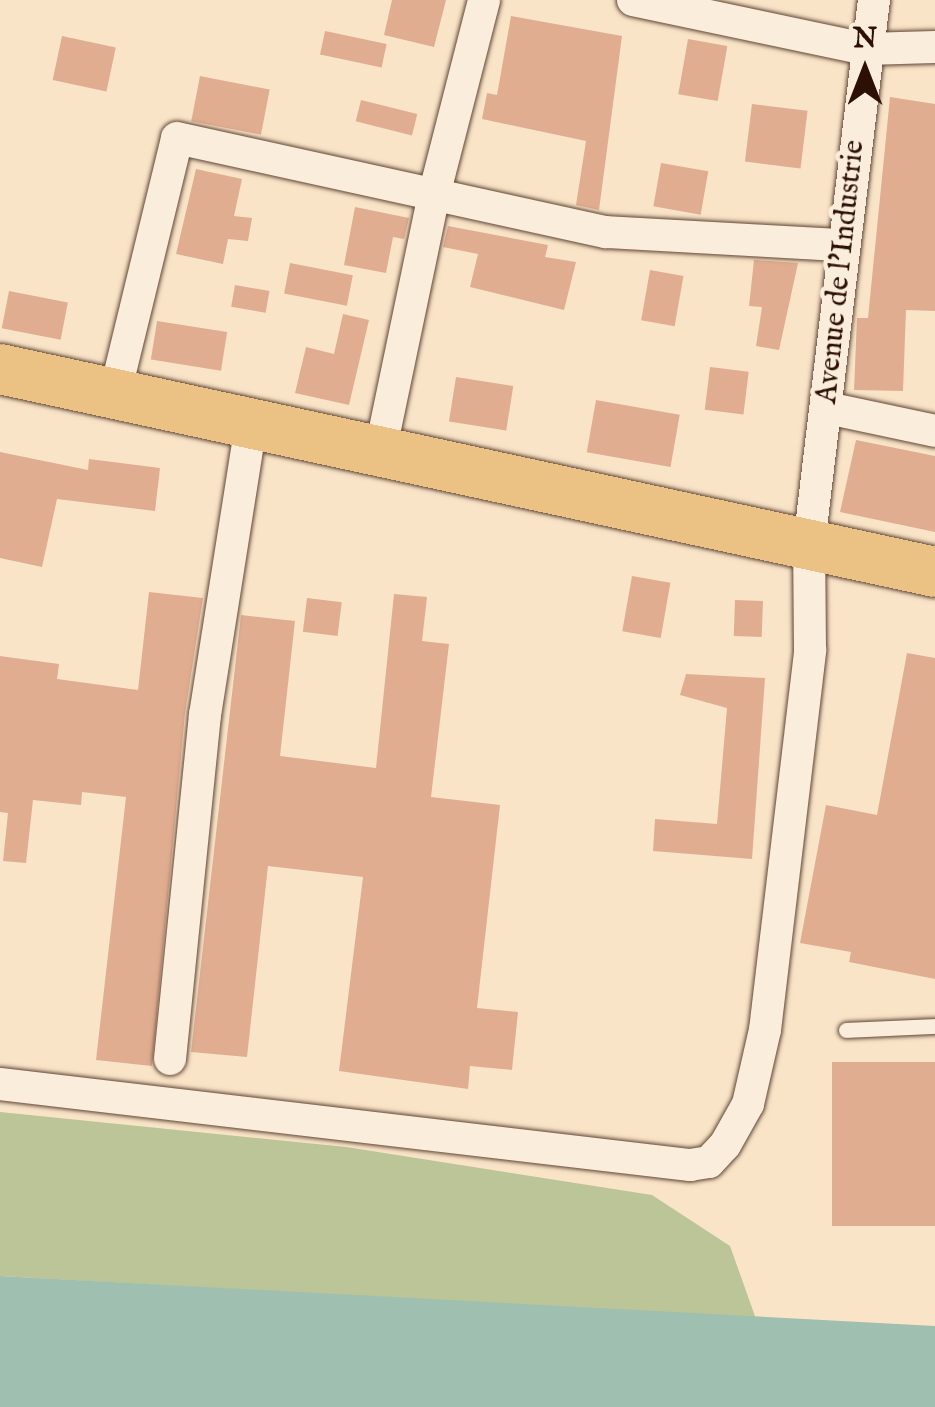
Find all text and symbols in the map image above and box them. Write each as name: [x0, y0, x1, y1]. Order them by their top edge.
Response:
north arrow: [815, 20, 915, 120]
text: N: [853, 22, 877, 57]
street label: Avenue de l'Industrie: [809, 138, 873, 406]

